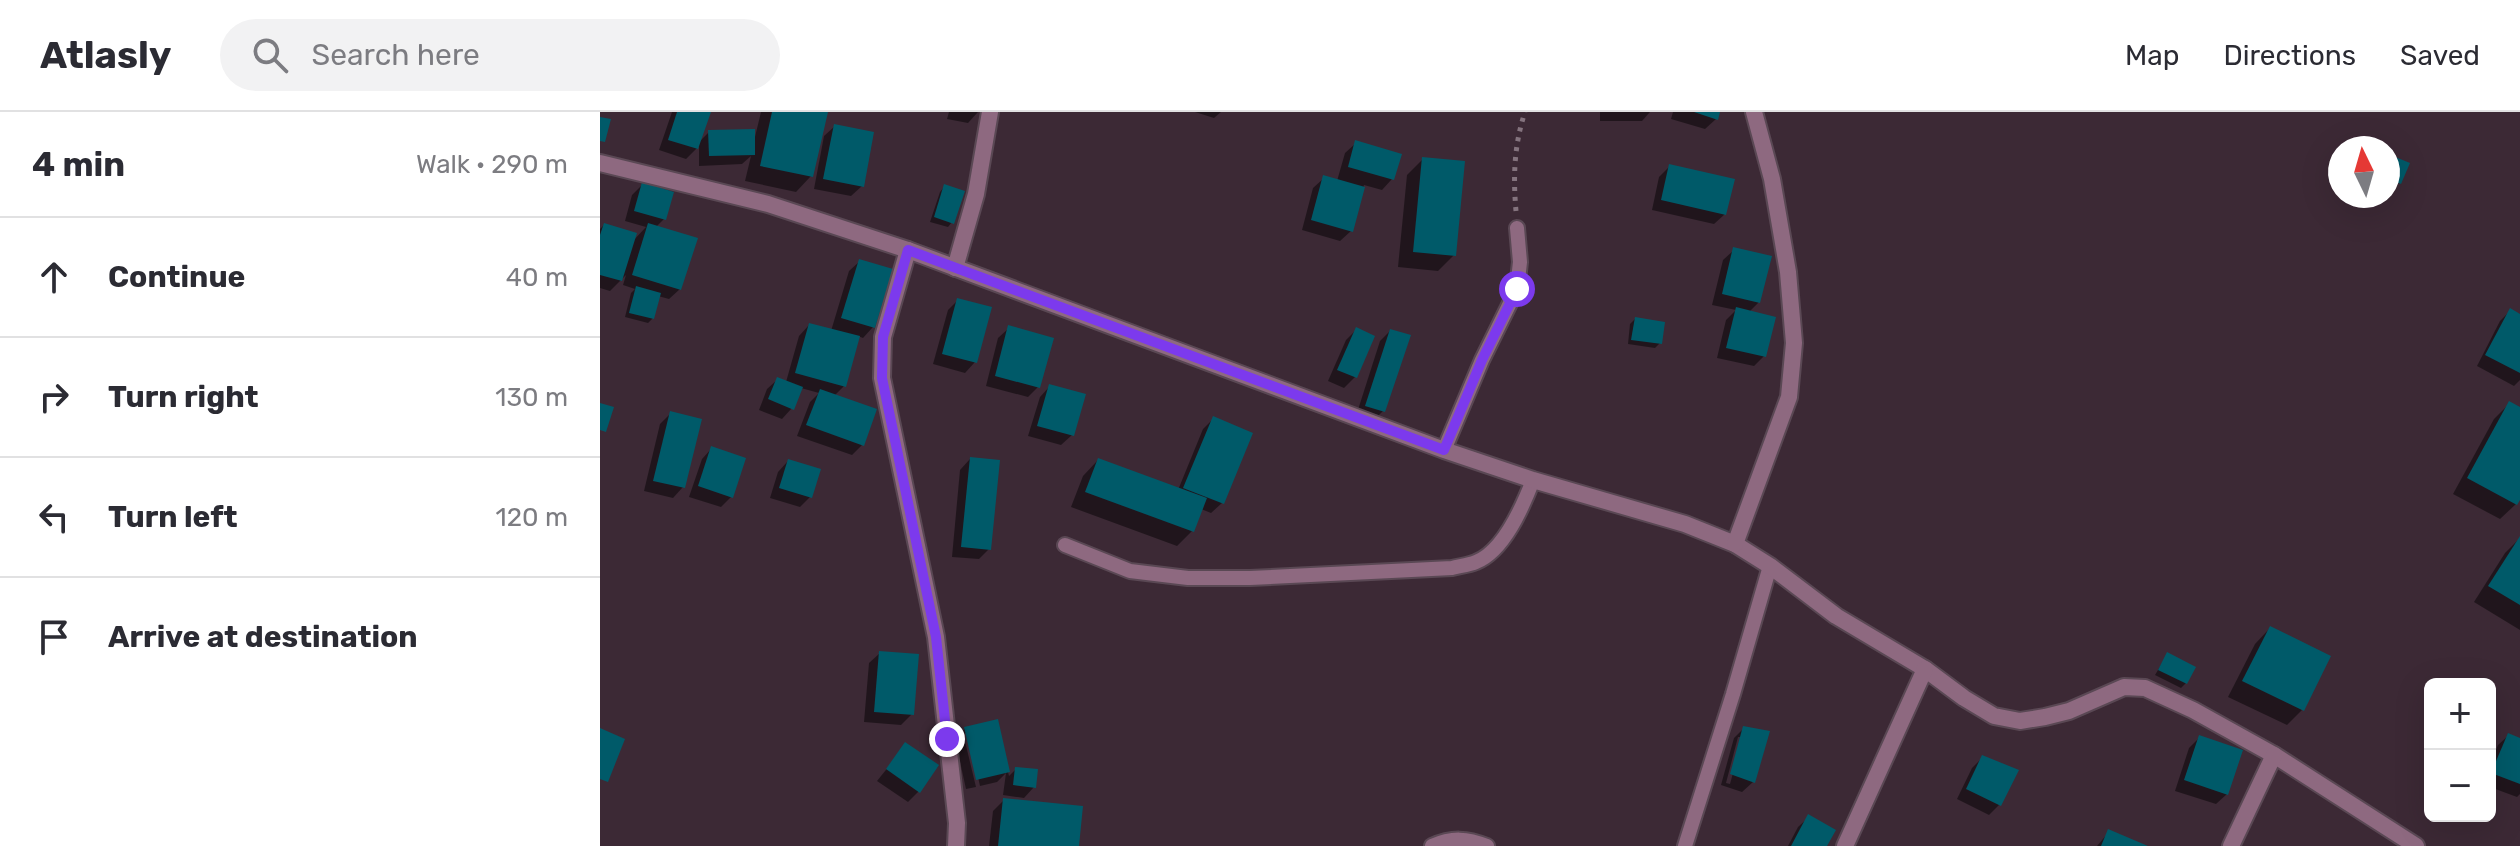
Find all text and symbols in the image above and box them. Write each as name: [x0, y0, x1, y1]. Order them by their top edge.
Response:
search box: [220, 19, 780, 91]
text: Atlasly: [40, 32, 172, 78]
icon: search: [248, 33, 292, 77]
text: Search here: [312, 37, 480, 73]
text: Map: [2125, 39, 2179, 72]
text: Directions: [2223, 39, 2356, 72]
text: Saved: [2400, 39, 2480, 72]
north arrow: [2328, 136, 2400, 208]
text: 4 min: [32, 144, 125, 185]
text: Walk · 290 m: [416, 149, 568, 180]
icon: ahead: [32, 255, 76, 299]
text: Continue: [108, 259, 245, 295]
text: 40 m: [506, 262, 568, 293]
route start: [1499, 271, 1535, 307]
icon: right: [32, 375, 76, 419]
text: Turn right: [108, 379, 259, 415]
text: 130 m: [495, 382, 568, 413]
icon: left: [32, 495, 76, 539]
text: Turn left: [108, 499, 238, 535]
text: 120 m: [496, 502, 568, 533]
icon: arrive: [32, 615, 76, 659]
text: Arrive at destination: [108, 619, 418, 655]
map controls: [2424, 678, 2496, 822]
button: +: [2424, 678, 2496, 750]
route end: [929, 721, 965, 757]
button: −: [2424, 750, 2496, 822]

